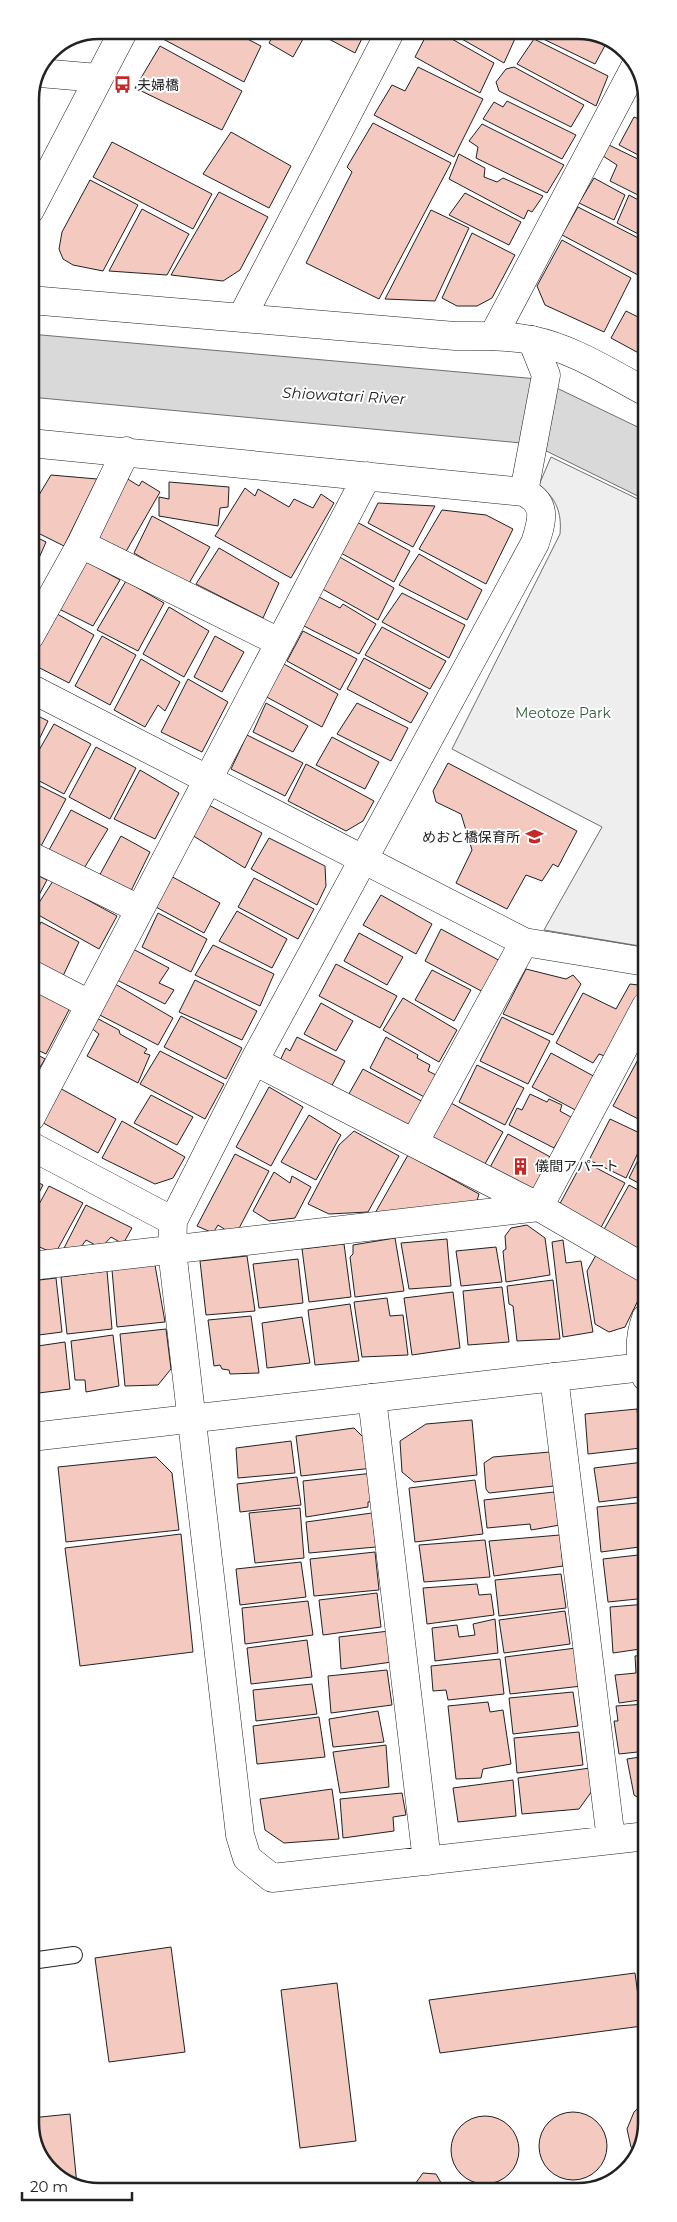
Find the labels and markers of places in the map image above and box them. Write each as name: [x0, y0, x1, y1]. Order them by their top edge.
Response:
bus stop icon: 夫婦橋: [113, 75, 133, 95]
place label: 夫婦橋: [137, 76, 179, 94]
school or university icon: めおと橋保育所: [524, 827, 544, 847]
place label: めおと橋保育所: [422, 828, 520, 846]
building icon: 儀間アパート: [511, 1156, 531, 1176]
place label: 儀間アパート: [535, 1157, 619, 1175]

